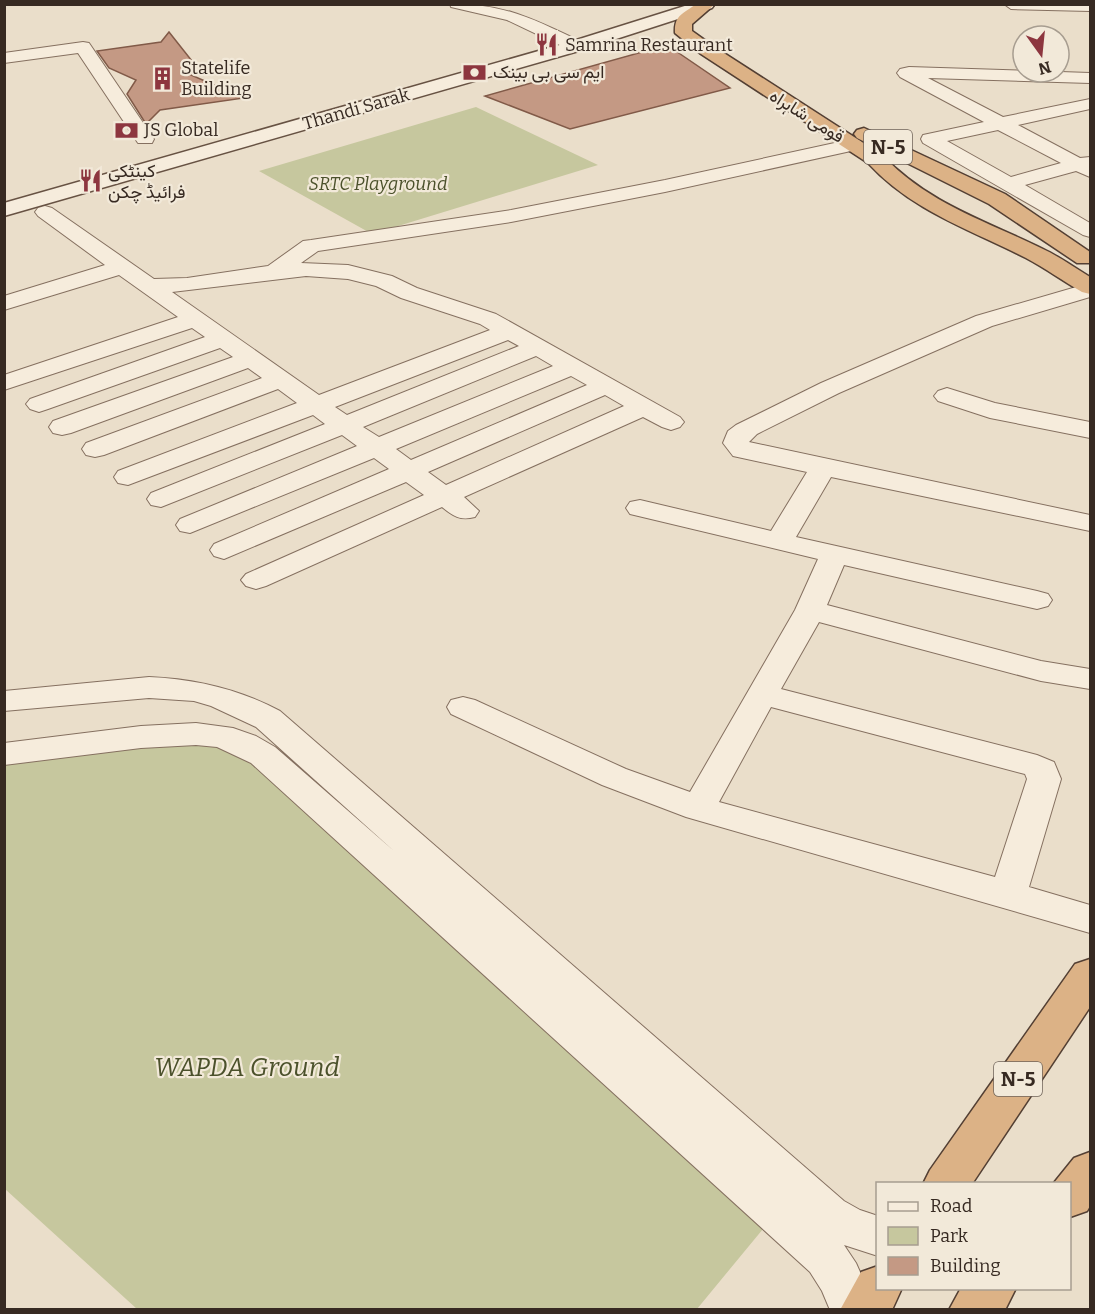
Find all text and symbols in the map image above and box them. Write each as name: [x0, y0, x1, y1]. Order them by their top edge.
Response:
north arrow: [1011, 24, 1071, 84]
restaurant icon: Samrina Restaurant: [534, 32, 560, 58]
place label: Samrina Restaurant: [565, 34, 733, 56]
place label: Statelife Building: [181, 57, 252, 100]
text: N: [1036, 57, 1053, 79]
bank icon: ایم سی بی بینک: [462, 59, 488, 85]
place label: ایم سی بی بینک: [493, 61, 604, 84]
building icon: Statelife Building: [150, 65, 176, 91]
street label: Thandi Sarak: [300, 83, 413, 135]
street label: قومی شاہراہ: [765, 84, 848, 148]
bank icon: JS Global: [113, 117, 139, 143]
place label: JS Global: [143, 119, 218, 141]
road number: N-5: [864, 130, 912, 164]
place label: کینٹکی فرائیڈ چکن: [108, 160, 186, 204]
restaurant icon: کینٹکی فرائیڈ چکن: [77, 168, 103, 194]
park label: SRTC Playground: [308, 173, 448, 195]
park label: WAPDA Ground: [154, 1052, 340, 1083]
road number: N-5: [994, 1062, 1042, 1096]
legend: [876, 1182, 1071, 1290]
text: Road: [930, 1195, 973, 1217]
text: Park: [930, 1225, 969, 1247]
text: Building: [930, 1255, 1001, 1277]

